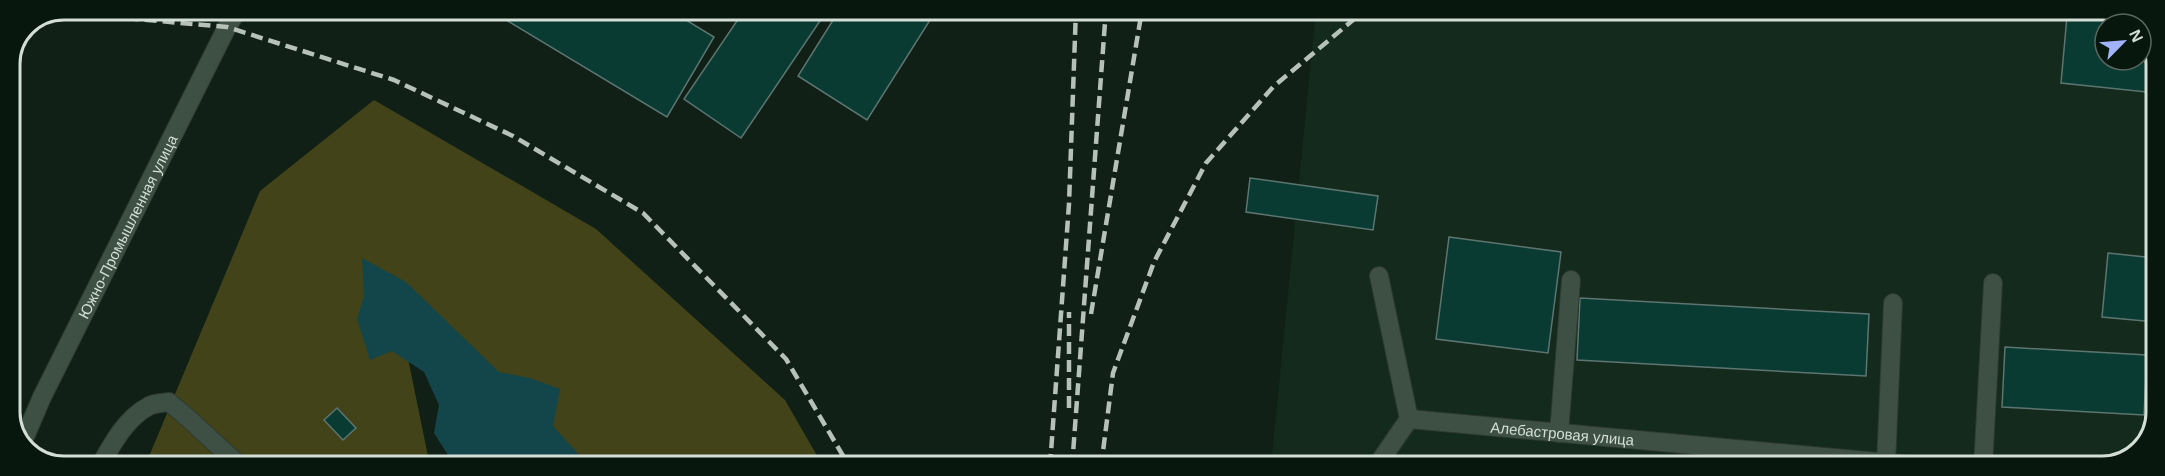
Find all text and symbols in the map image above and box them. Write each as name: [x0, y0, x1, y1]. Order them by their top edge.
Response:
north arrow: [2093, 12, 2153, 72]
text: N: [2126, 27, 2146, 45]
street label: Южно-Промышленная улица: [74, 131, 181, 321]
street label: Алебастровая улица: [1490, 418, 1636, 448]

